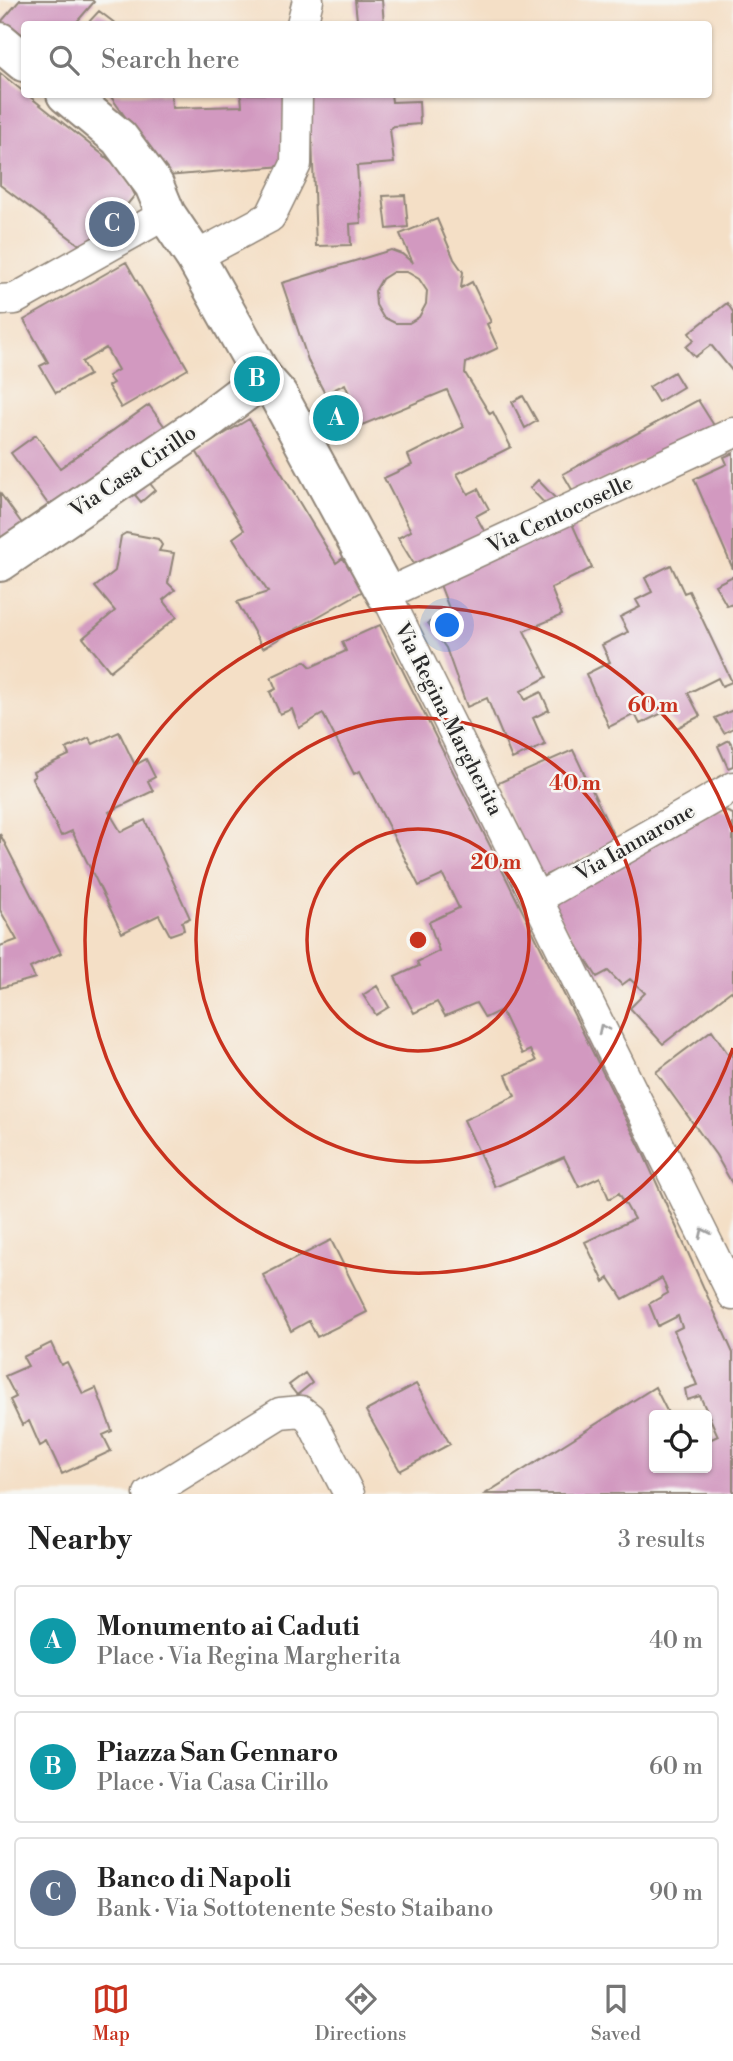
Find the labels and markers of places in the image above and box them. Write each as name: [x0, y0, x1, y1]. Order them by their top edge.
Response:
pin: C: [89, 198, 135, 250]
pin: B: [234, 353, 280, 405]
pin: A: [313, 392, 359, 444]
centre of rings: [406, 928, 430, 952]

